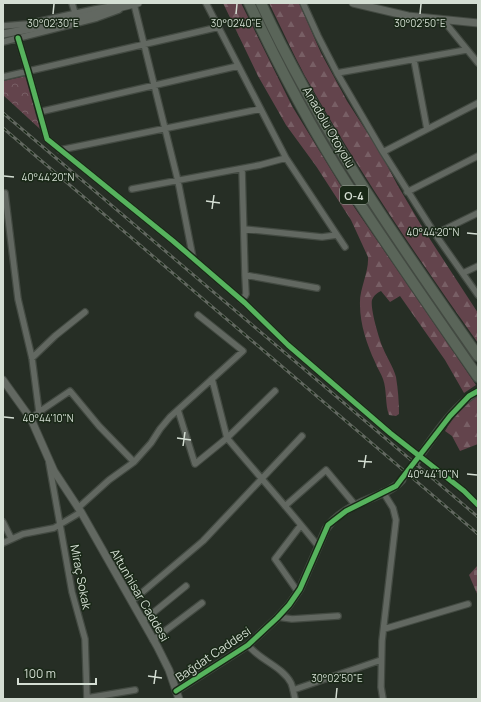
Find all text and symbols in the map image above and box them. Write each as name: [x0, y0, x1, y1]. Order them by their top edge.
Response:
text: 30°02'30"E: [27, 16, 79, 30]
text: 30°02'40"E: [211, 16, 262, 30]
text: 30°02'50"E: [394, 16, 446, 30]
street label: Anadolu Otoyolu: [299, 83, 359, 171]
text: 40°44'20"N: [22, 170, 75, 184]
road number: O-4: [340, 186, 368, 204]
text: 40°44'20"N: [407, 225, 460, 239]
text: 40°44'10"N: [23, 411, 74, 425]
text: 40°44'10"N: [408, 467, 459, 481]
street label: Miraç Sokak: [66, 543, 96, 612]
street label: Altunhisar Caddesi: [106, 545, 174, 645]
street label: Bağdat Caddesi: [172, 622, 254, 686]
scale bar: [18, 660, 96, 686]
text: 100 m: [24, 665, 56, 682]
text: 30°02'50"E: [311, 671, 363, 685]

